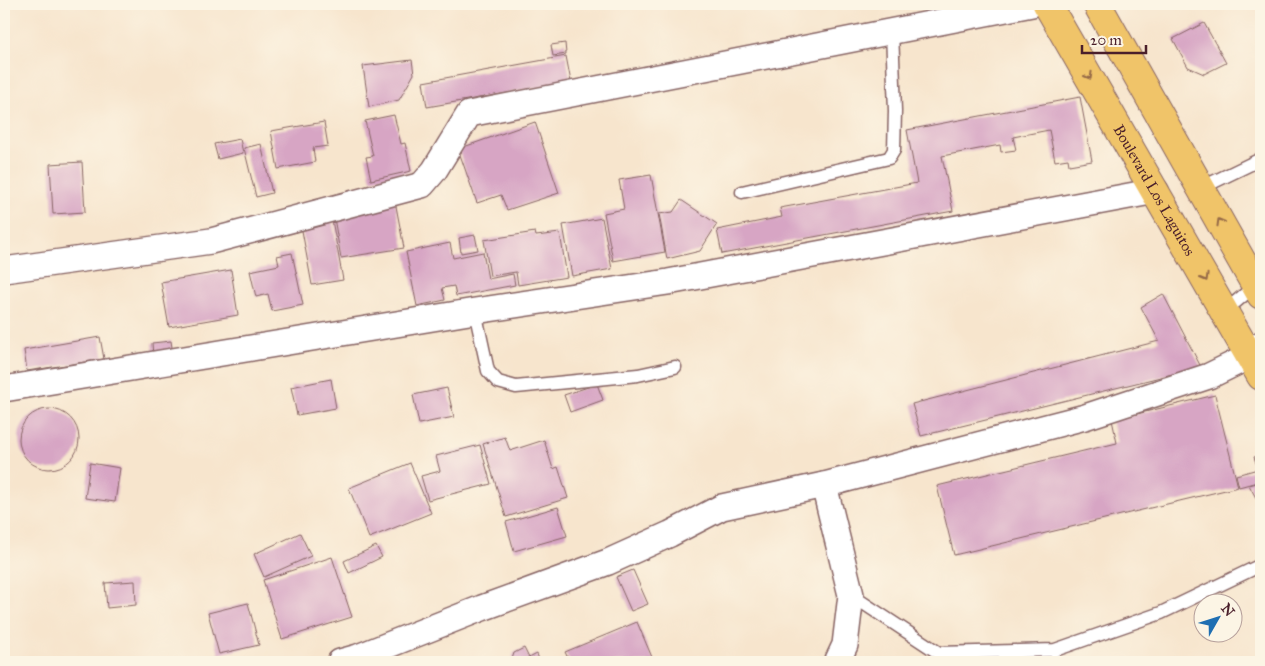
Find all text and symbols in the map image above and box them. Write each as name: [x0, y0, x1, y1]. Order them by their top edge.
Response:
scale bar: [1082, 22, 1146, 54]
text: 20 m: [1090, 31, 1122, 49]
one-way arrow: [1083, 71, 1093, 80]
street label: Boulevard Los Laguitos: [1109, 122, 1199, 259]
one-way arrow: [1216, 218, 1226, 227]
one-way arrow: [1199, 272, 1209, 281]
north arrow: [1192, 594, 1242, 644]
text: N: [1217, 600, 1238, 620]

